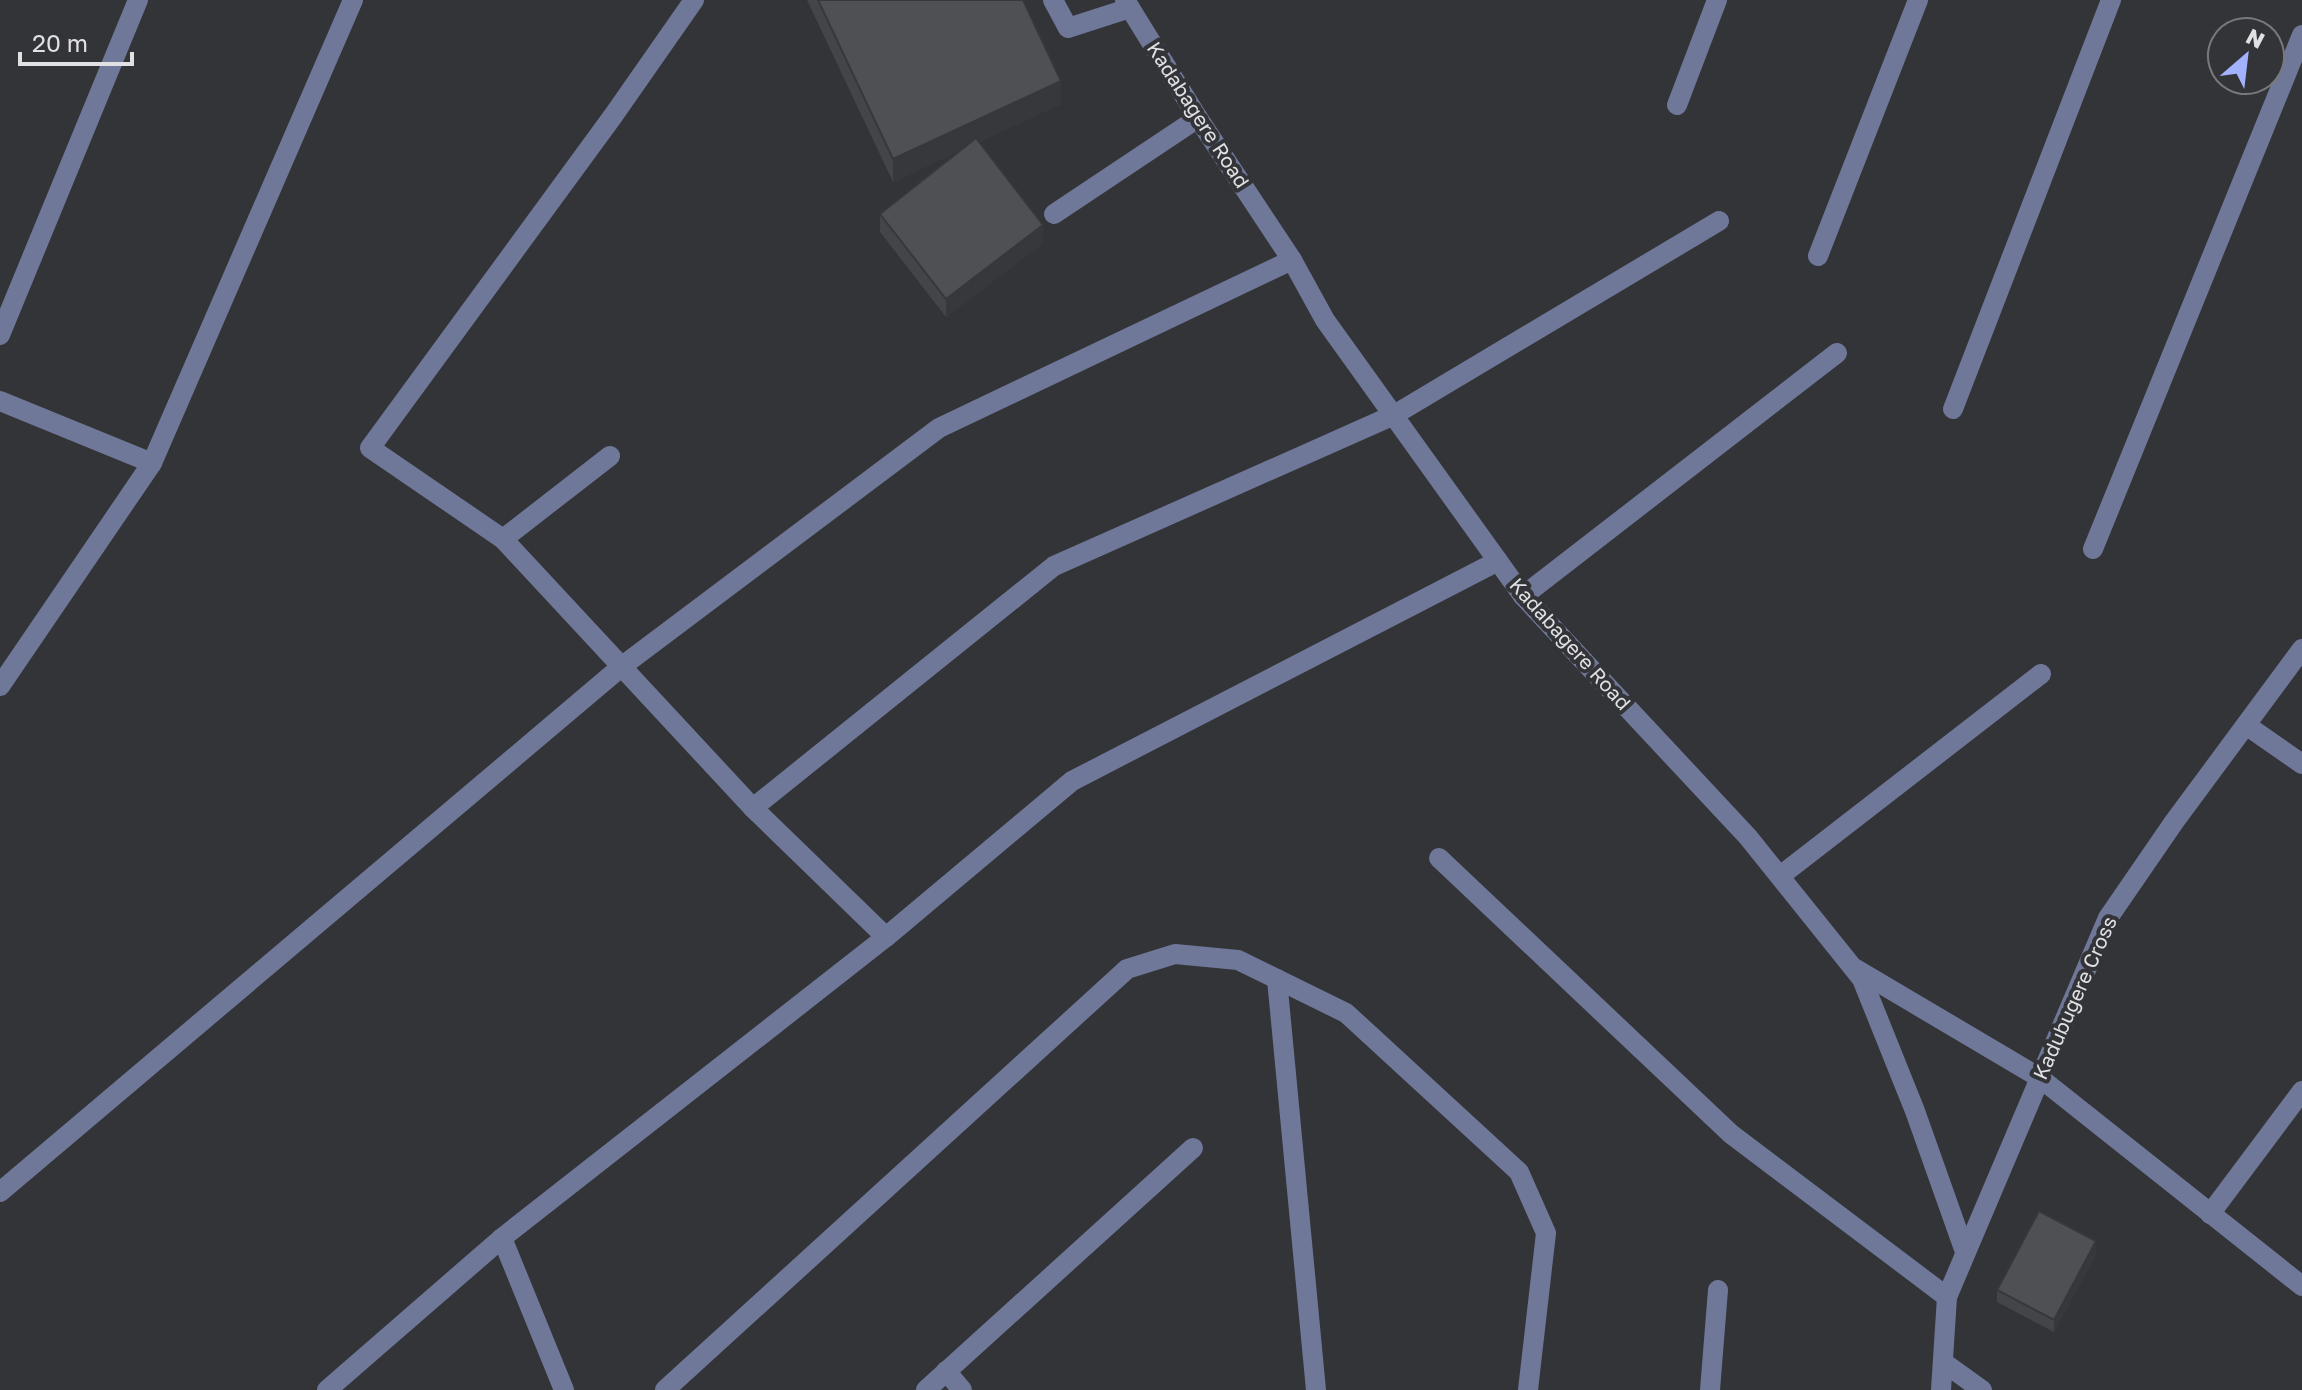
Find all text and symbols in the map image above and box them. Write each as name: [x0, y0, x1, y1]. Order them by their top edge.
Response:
scale bar: [20, 16, 132, 66]
north arrow: [2206, 16, 2286, 96]
text: N: [2242, 22, 2269, 54]
text: 20 m: [32, 28, 88, 57]
street label: Kadabagere Road: [1143, 37, 1255, 192]
street label: Kadabagere Road: [1505, 572, 1636, 714]
street label: Kadubugere Cross: [2027, 912, 2121, 1083]

